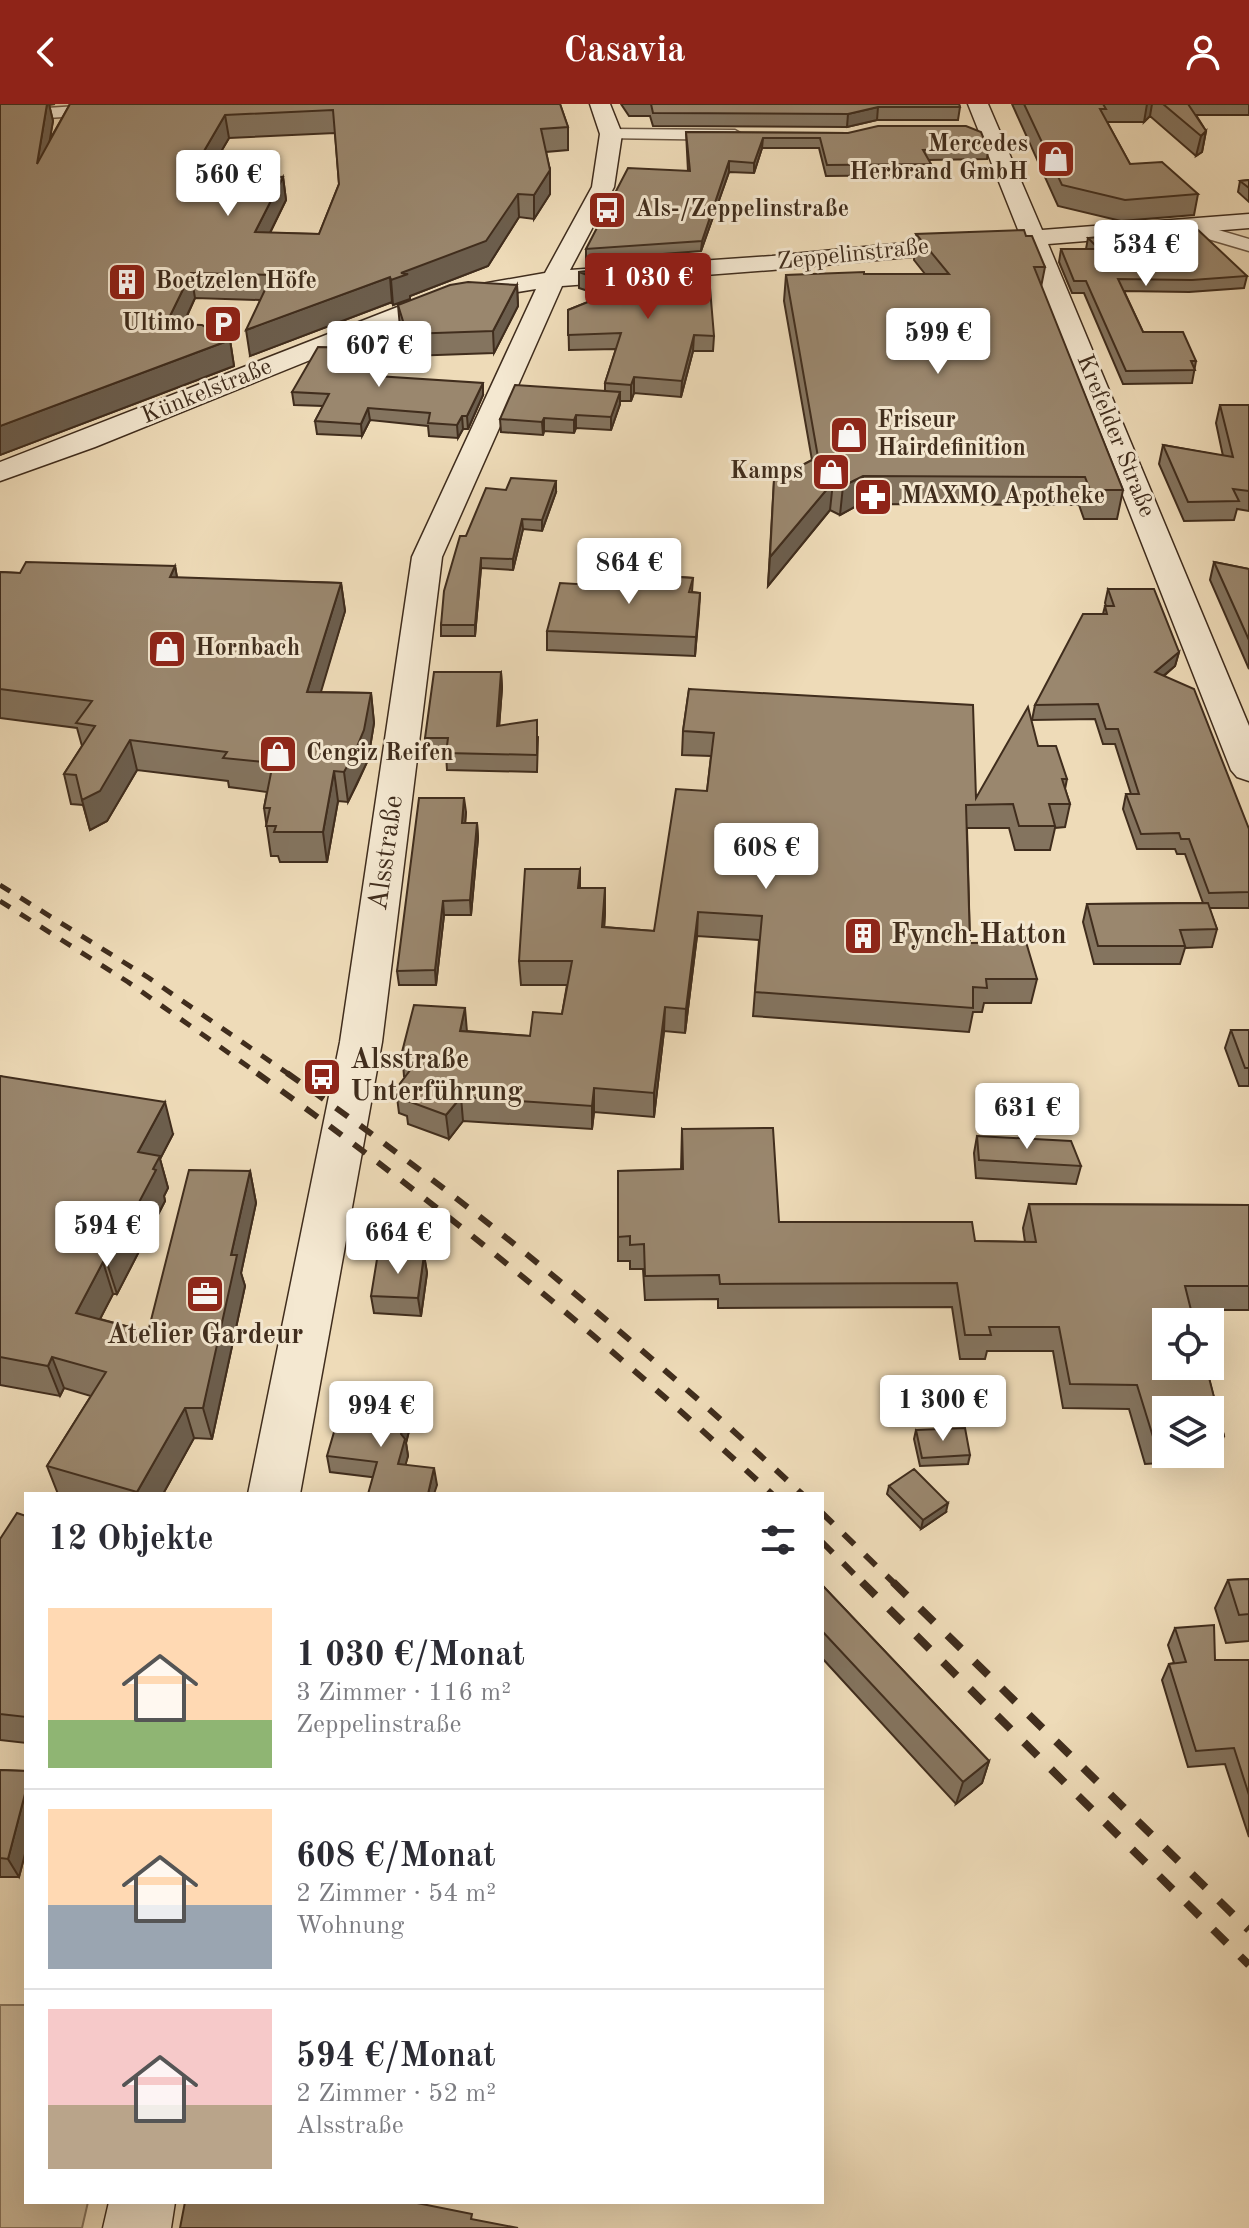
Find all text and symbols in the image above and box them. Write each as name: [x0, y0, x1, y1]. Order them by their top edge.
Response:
icon: back: [24, 30, 68, 74]
icon: person: [1181, 30, 1225, 74]
text: Casavia: [563, 34, 686, 70]
place label: Mercedes Herbrand GmbH: [849, 133, 1028, 185]
shop icon: Mercedes Herbrand GmbH: [1035, 138, 1077, 180]
pin: 560 €: [172, 150, 284, 218]
text: 560 €: [194, 163, 262, 189]
bus stop icon: Als-/Zeppelinstraße: [586, 189, 628, 231]
place label: Als-/Zeppelinstraße: [635, 198, 849, 222]
pin: 534 €: [1090, 220, 1202, 288]
text: 534 €: [1112, 233, 1180, 259]
street label: Zeppelinstraße: [776, 235, 930, 275]
pin: 1 030 €: [574, 253, 722, 321]
building icon: Boetzelen Höfe: [106, 261, 148, 303]
text: 1 030 €: [603, 266, 693, 292]
place label: Boetzelen Höfe: [155, 270, 317, 294]
parking icon: Ultimo: [202, 303, 244, 345]
pin: 599 €: [882, 308, 994, 376]
place label: Ultimo: [121, 312, 195, 336]
pin: 607 €: [323, 321, 435, 389]
text: 599 €: [904, 321, 972, 347]
text: 607 €: [345, 334, 413, 360]
street label: Krefelder Straße: [1071, 351, 1159, 521]
street label: Künkelstraße: [138, 355, 276, 429]
place label: Friseur Hairdefinition: [877, 409, 1026, 461]
shop icon: Friseur Hairdefinition: [828, 414, 870, 456]
shop icon: Kamps: [810, 451, 852, 493]
place label: Kamps: [730, 460, 803, 484]
pharmacy icon: MAXMO Apotheke: [852, 476, 894, 518]
place label: MAXMO Apotheke: [901, 485, 1105, 509]
pin: 864 €: [573, 538, 685, 606]
text: 864 €: [595, 551, 663, 577]
shop icon: Hornbach: [146, 628, 188, 670]
place label: Hornbach: [195, 637, 300, 661]
shop icon: Cengiz Reifen: [257, 733, 299, 775]
place label: Cengiz Reifen: [306, 742, 454, 766]
street label: Alsstraße: [365, 794, 409, 912]
pin: 608 €: [710, 823, 822, 891]
text: 608 €: [732, 836, 800, 862]
building icon: Fynch-Hatton: [842, 915, 884, 957]
place label: Fynch-Hatton: [891, 922, 1067, 950]
place label: Alsstraße Unterführung: [350, 1047, 523, 1107]
bus stop icon: Alsstraße Unterführung: [301, 1056, 343, 1098]
pin: 631 €: [971, 1083, 1083, 1151]
text: 631 €: [993, 1096, 1061, 1122]
pin: 594 €: [51, 1201, 163, 1269]
pin: 664 €: [342, 1208, 454, 1276]
text: 594 €: [73, 1214, 141, 1240]
text: 664 €: [364, 1221, 432, 1247]
office icon: Atelier Gardeur: [184, 1273, 226, 1315]
map controls: [1152, 1308, 1224, 1468]
button: locate: [1152, 1308, 1224, 1380]
place label: Atelier Gardeur: [106, 1322, 304, 1350]
pin: 1 300 €: [869, 1375, 1017, 1443]
pin: 994 €: [325, 1381, 437, 1449]
text: 1 300 €: [898, 1388, 988, 1414]
text: 994 €: [347, 1394, 415, 1420]
button: layers: [1152, 1396, 1224, 1468]
icon: filters: [756, 1518, 800, 1562]
text: 12 Objekte: [48, 1523, 214, 1557]
text: 1 030 €/Monat: [296, 1639, 525, 1673]
icon: home: [112, 1640, 208, 1736]
text: 3 Zimmer · 116 m²: [296, 1680, 511, 1706]
text: Zeppelinstraße: [296, 1712, 461, 1738]
text: 608 €/Monat: [296, 1840, 496, 1874]
icon: home: [112, 1841, 208, 1937]
text: 2 Zimmer · 54 m²: [296, 1881, 496, 1907]
text: Wohnung: [296, 1913, 404, 1939]
text: 594 €/Monat: [296, 2040, 496, 2074]
icon: home: [112, 2041, 208, 2137]
text: 2 Zimmer · 52 m²: [296, 2081, 496, 2107]
text: Alsstraße: [296, 2113, 404, 2139]

